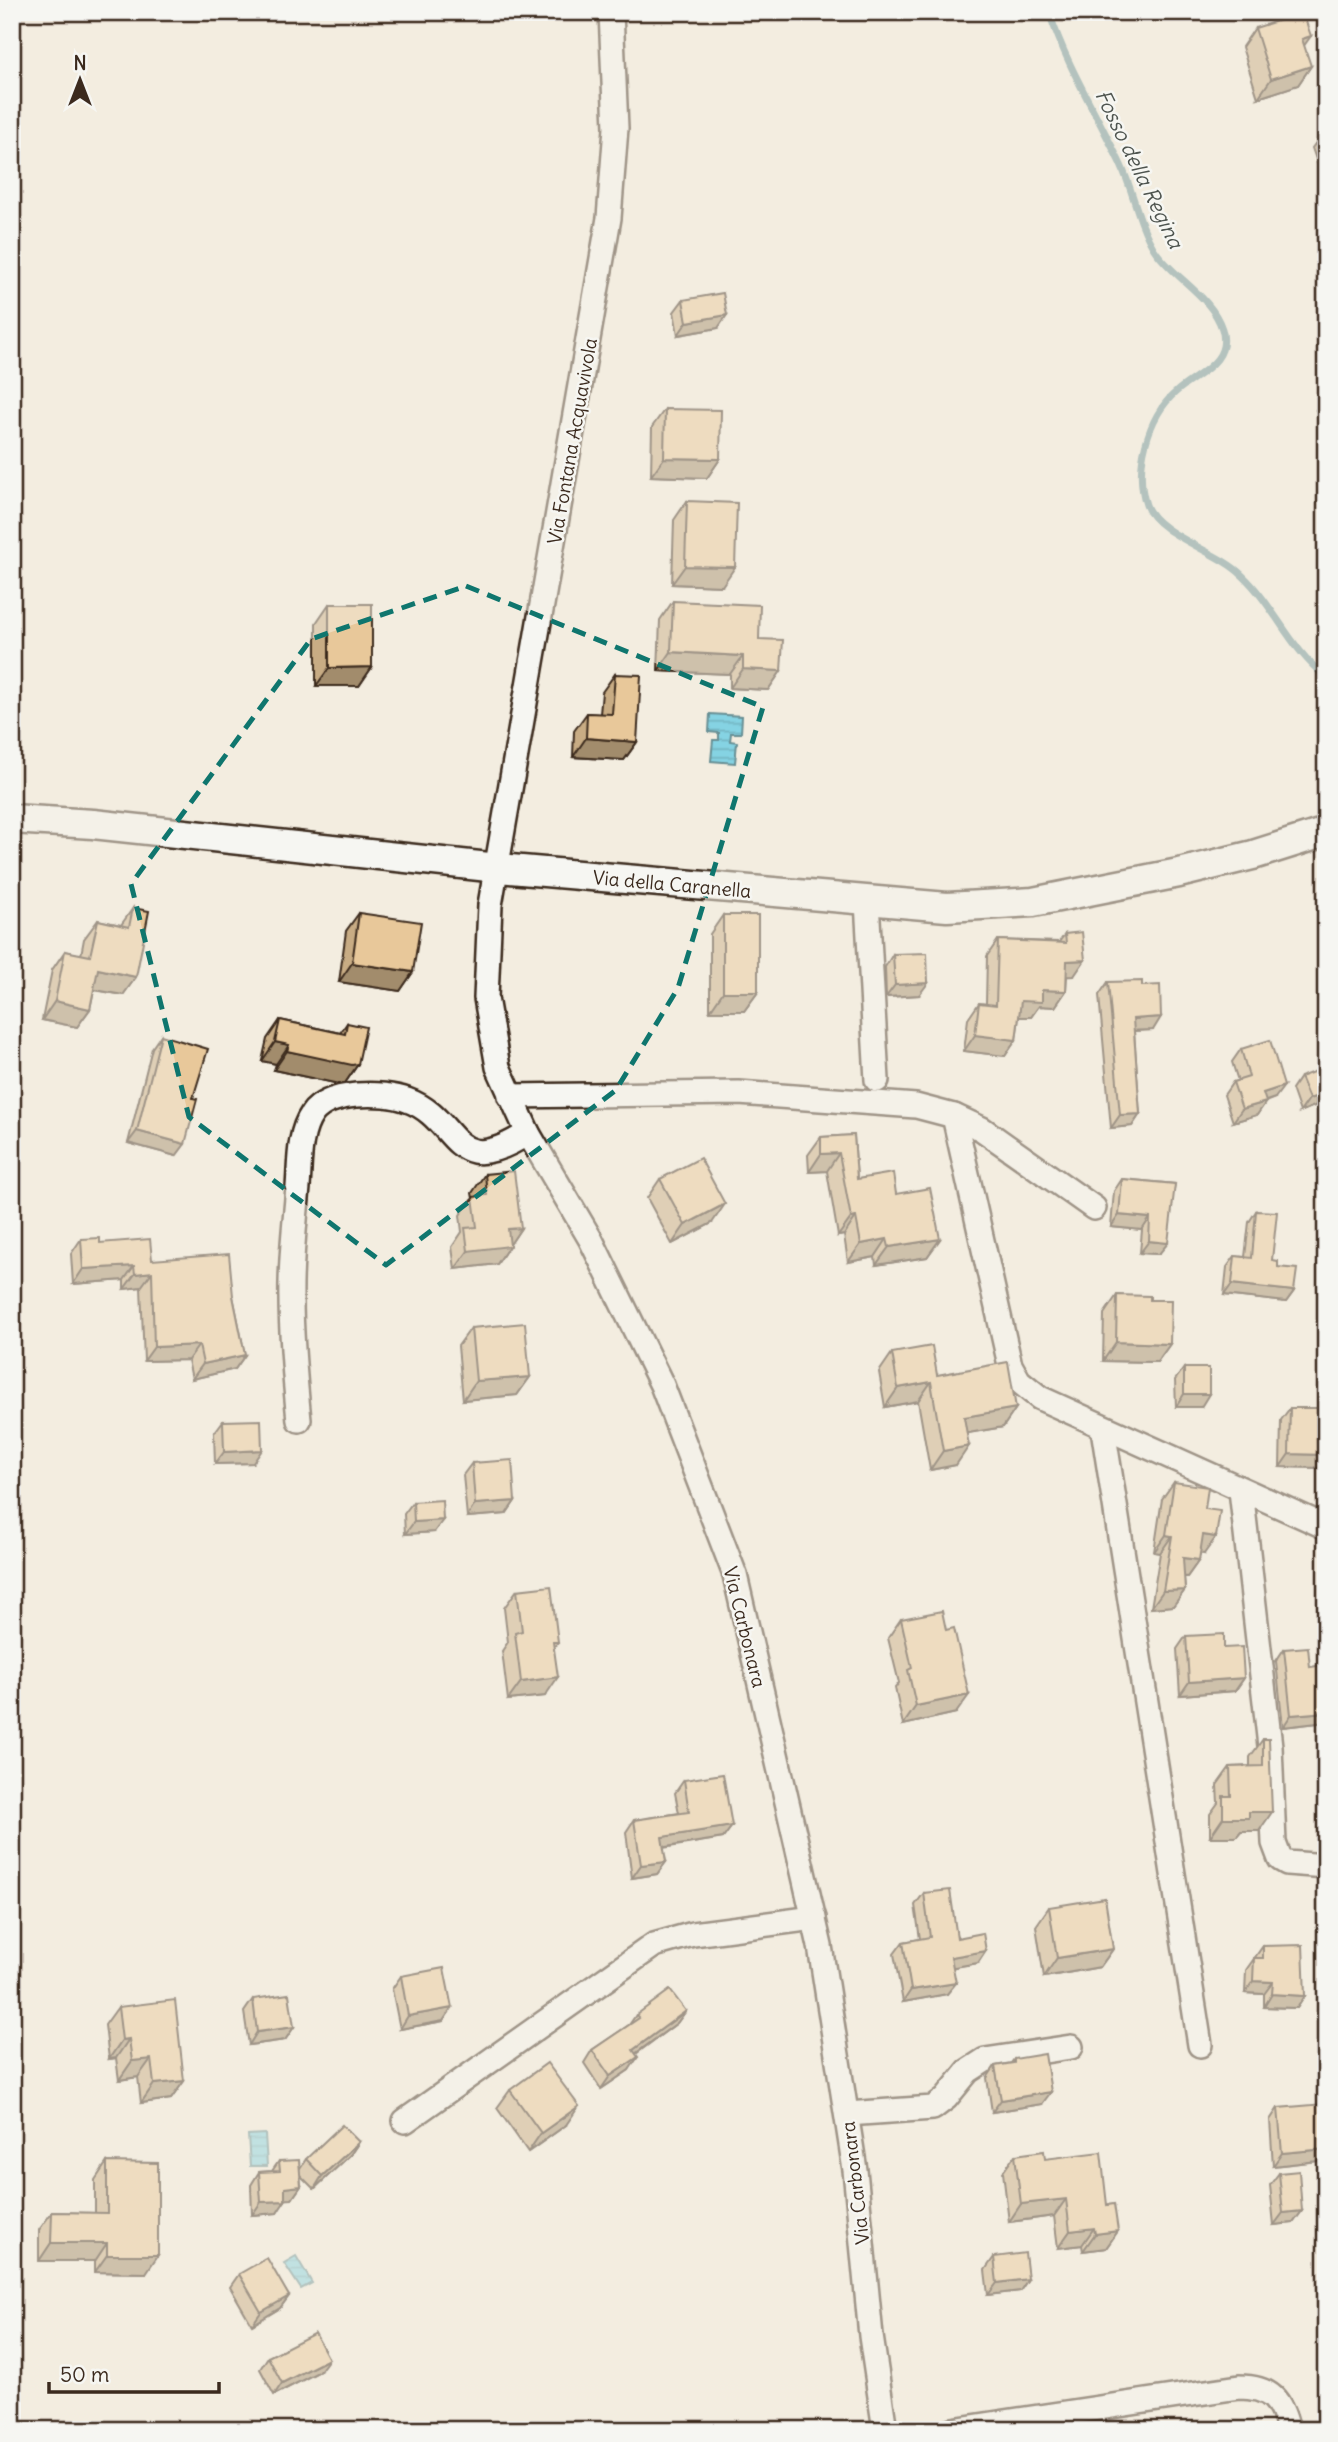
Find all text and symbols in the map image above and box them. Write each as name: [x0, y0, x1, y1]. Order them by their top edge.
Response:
north arrow: [46, 46, 116, 116]
text: N: [73, 51, 87, 75]
water label: Fosso della Regina: [1089, 85, 1190, 254]
street label: Via Fontana Acquavivola: [542, 336, 602, 546]
street label: Via della Caranella: [592, 865, 752, 903]
street label: Via Carbonara: [718, 1564, 772, 1690]
street label: Via Carbonara: [836, 2120, 874, 2246]
scale bar: [49, 2351, 219, 2395]
text: 50 m: [60, 2361, 109, 2388]

